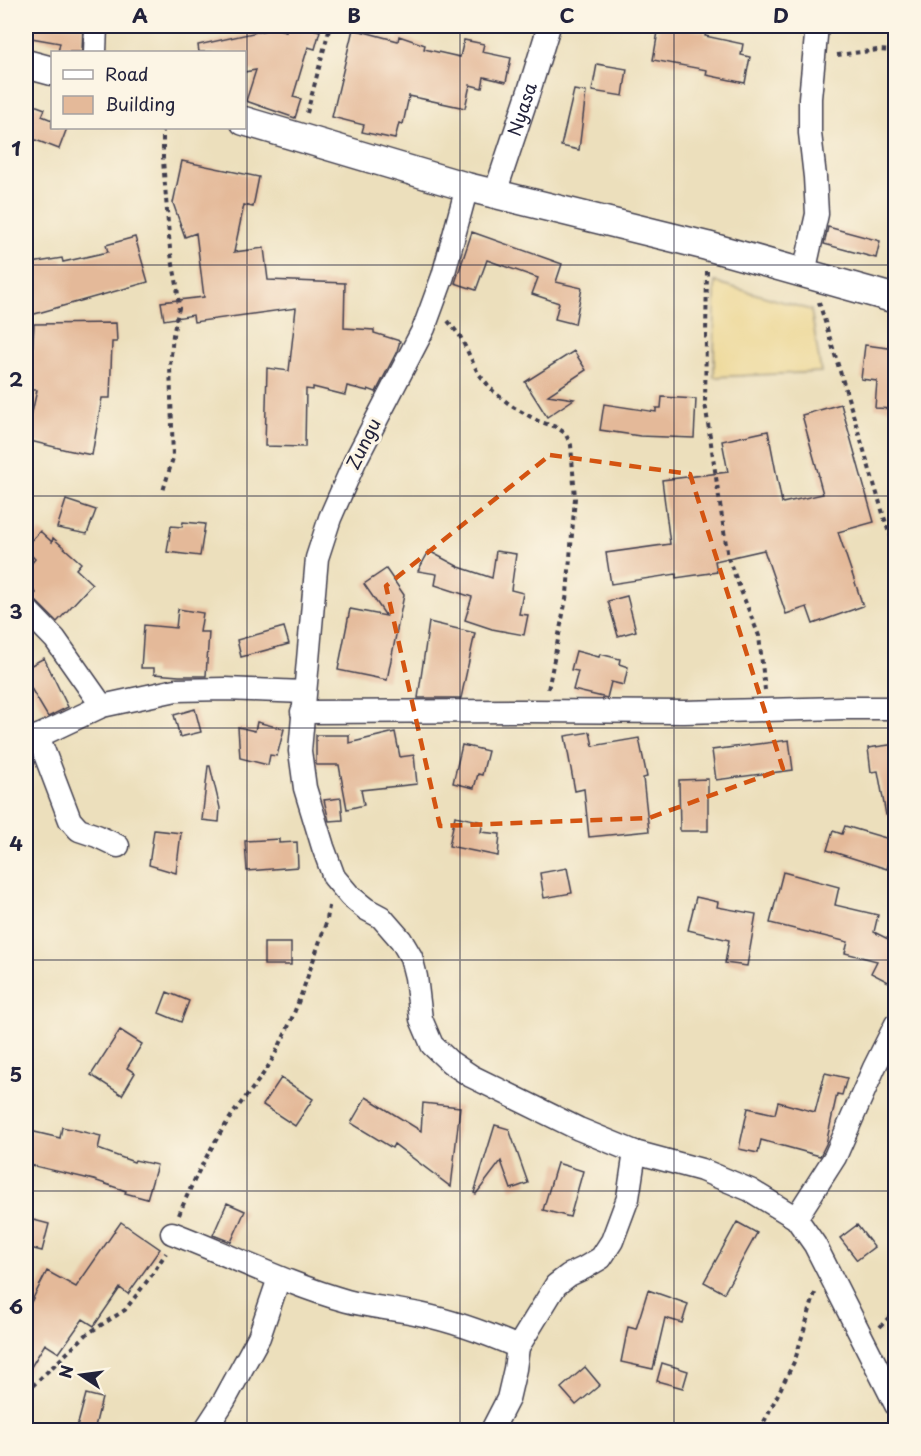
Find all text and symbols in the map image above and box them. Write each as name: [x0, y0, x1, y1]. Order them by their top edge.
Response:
text: A: [132, 0, 148, 30]
text: B: [347, 0, 361, 30]
text: C: [559, 0, 575, 30]
text: D: [773, 0, 789, 30]
legend: [51, 51, 246, 129]
text: Road: [105, 60, 149, 87]
street label: Nyasa: [500, 78, 543, 139]
text: Building: [105, 90, 175, 117]
text: 1: [11, 133, 21, 163]
text: 2: [9, 364, 23, 394]
street label: Zungu: [339, 413, 387, 474]
text: 3: [9, 596, 23, 626]
text: 4: [9, 828, 23, 858]
text: 5: [10, 1059, 22, 1089]
text: 6: [9, 1291, 23, 1321]
north arrow: [51, 1345, 111, 1405]
text: N: [52, 1363, 79, 1380]

